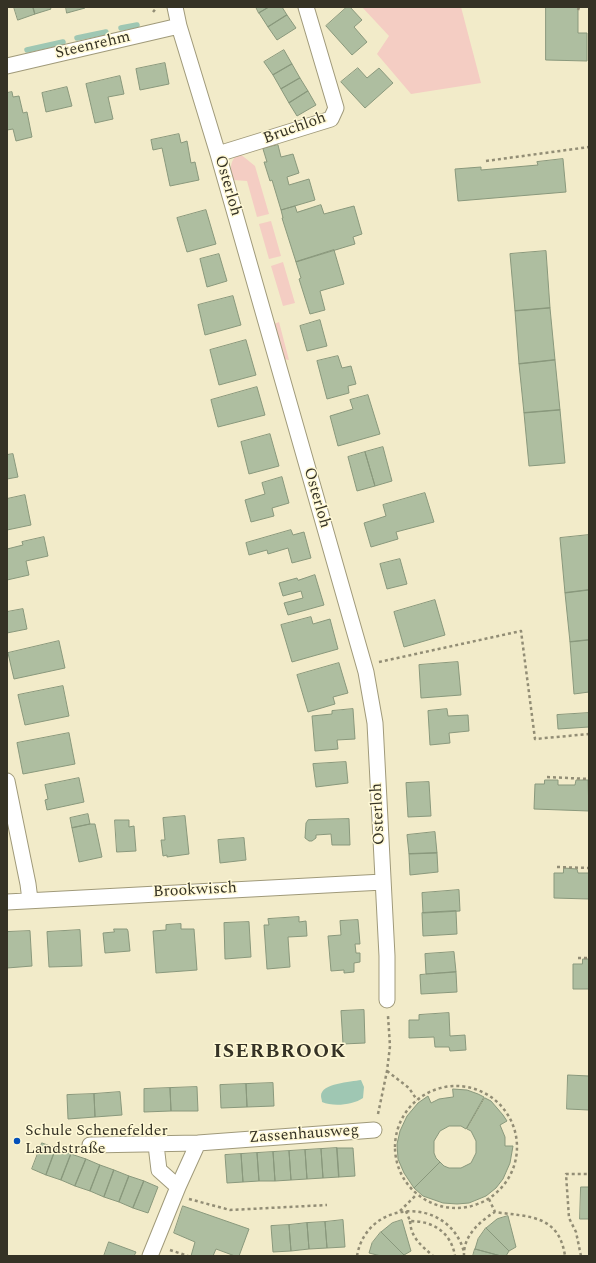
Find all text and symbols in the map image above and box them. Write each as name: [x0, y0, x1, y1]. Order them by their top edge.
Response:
street label: Steenrehm: [54, 28, 132, 64]
street label: Bruchloh: [261, 109, 329, 149]
street label: Osterloh: [209, 154, 245, 218]
street label: Osterloh: [298, 466, 334, 530]
street label: Osterloh: [368, 783, 390, 845]
street label: Brookwisch: [152, 879, 238, 903]
district label: ISERBROOK: [214, 1041, 346, 1065]
place label: Schule Schenefelder Landstraße: [25, 1122, 168, 1160]
street label: Zassenhausweg: [248, 1122, 360, 1148]
marker: Schule Schenefelder Landstraße: [12, 1136, 22, 1146]

